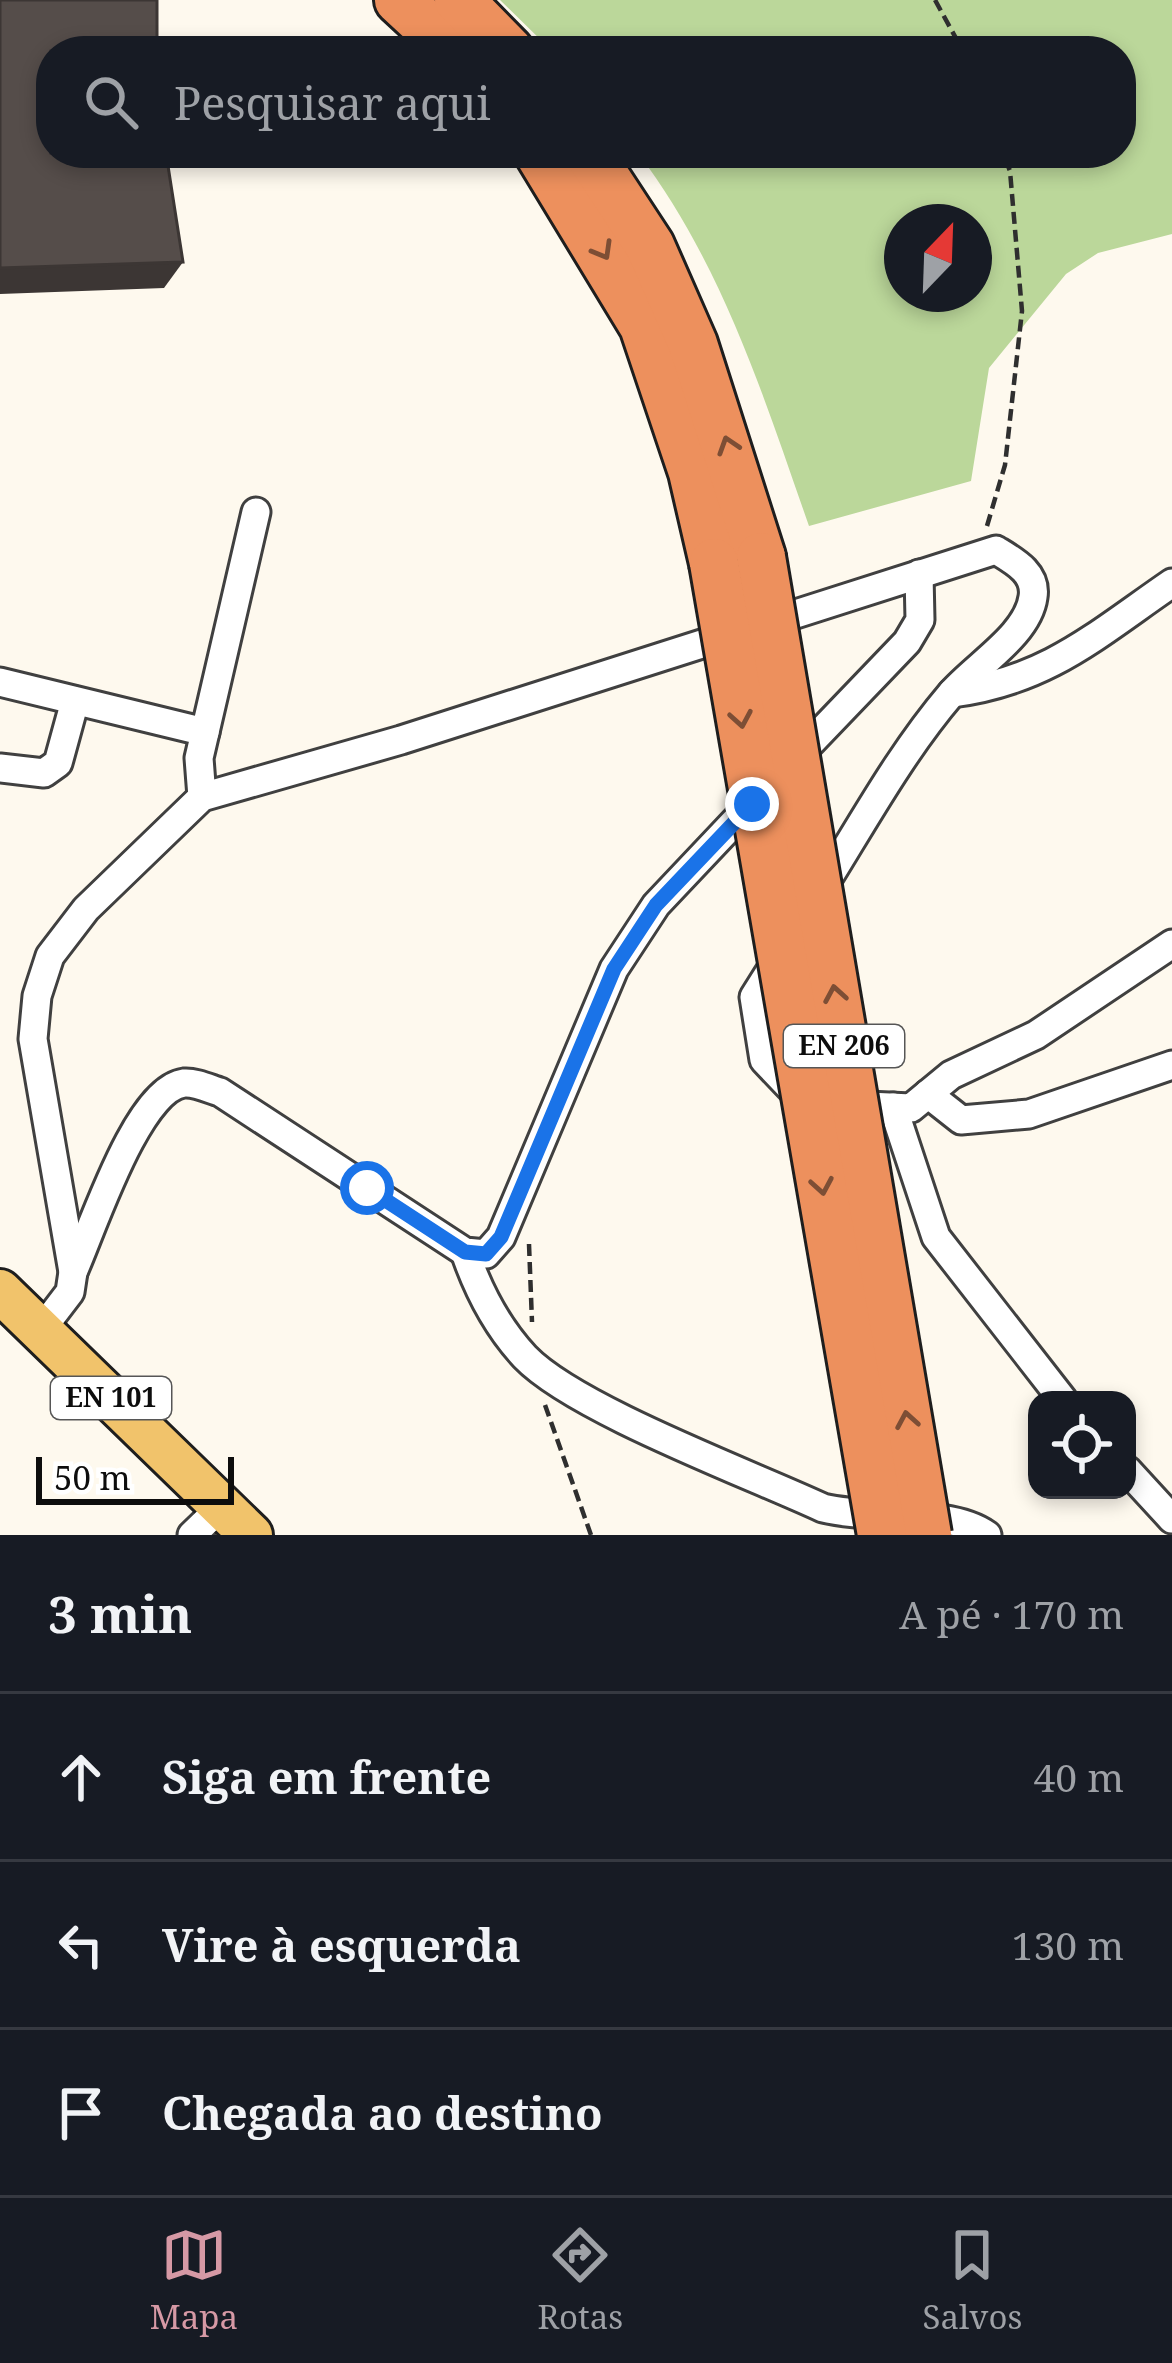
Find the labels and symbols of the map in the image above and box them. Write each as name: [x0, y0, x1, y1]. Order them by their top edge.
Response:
north arrow: [884, 204, 992, 312]
one-way arrow: [588, 238, 611, 260]
one-way arrow: [717, 435, 742, 456]
one-way arrow: [728, 709, 753, 729]
route end: [725, 777, 779, 831]
one-way arrow: [823, 984, 848, 1004]
road number: EN 206: [784, 1025, 904, 1067]
route start: [340, 1161, 394, 1215]
one-way arrow: [808, 1176, 834, 1196]
road number: EN 101: [51, 1377, 171, 1419]
one-way arrow: [896, 1410, 921, 1430]
scale bar: [36, 1451, 234, 1504]

